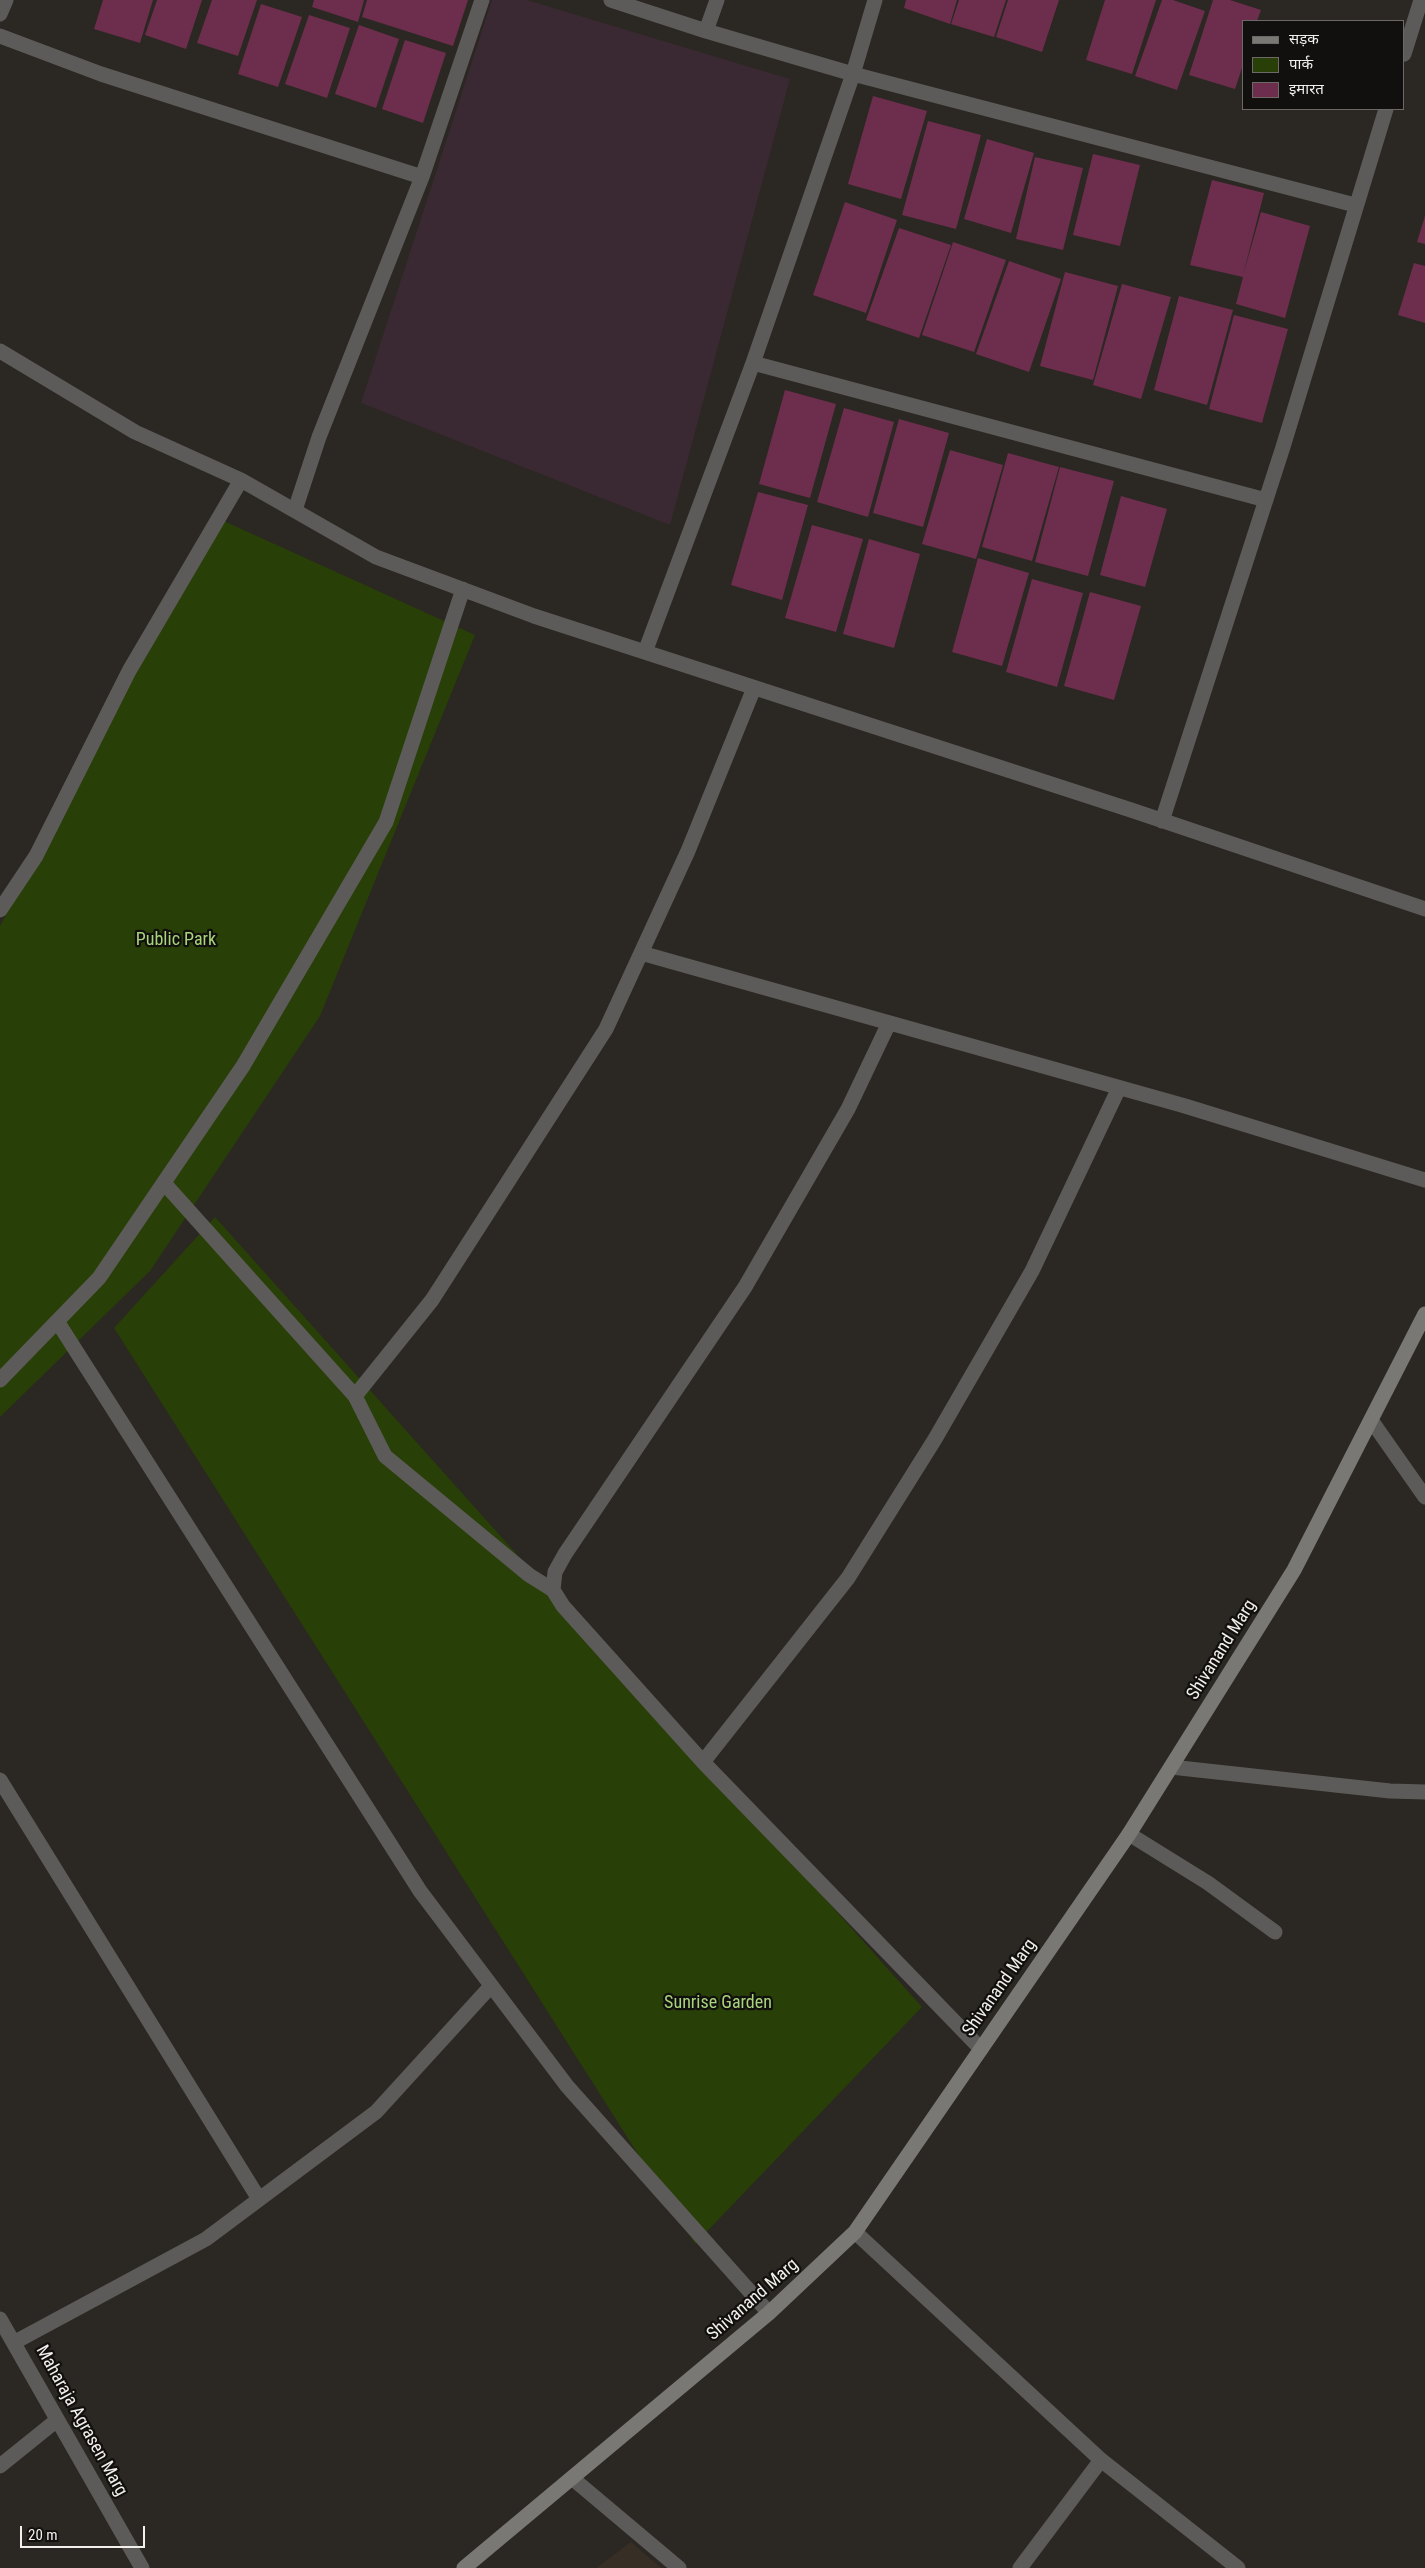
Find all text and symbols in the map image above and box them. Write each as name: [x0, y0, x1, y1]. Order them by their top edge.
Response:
legend: [1242, 20, 1405, 110]
text: सड़क: [1289, 30, 1319, 48]
text: पार्क: [1289, 55, 1313, 73]
text: इमारत: [1289, 80, 1324, 98]
park label: Public Park: [136, 929, 216, 951]
street label: Shivanand Marg: [1183, 1596, 1261, 1704]
street label: Shivanand Marg: [958, 1935, 1042, 2041]
park label: Sunrise Garden: [664, 1992, 772, 2014]
street label: Shivanand Marg: [703, 2254, 803, 2346]
street label: Maharaja Agrasen Marg: [31, 2342, 131, 2500]
scale bar: [22, 2516, 148, 2548]
text: 20 m: [28, 2526, 58, 2544]

